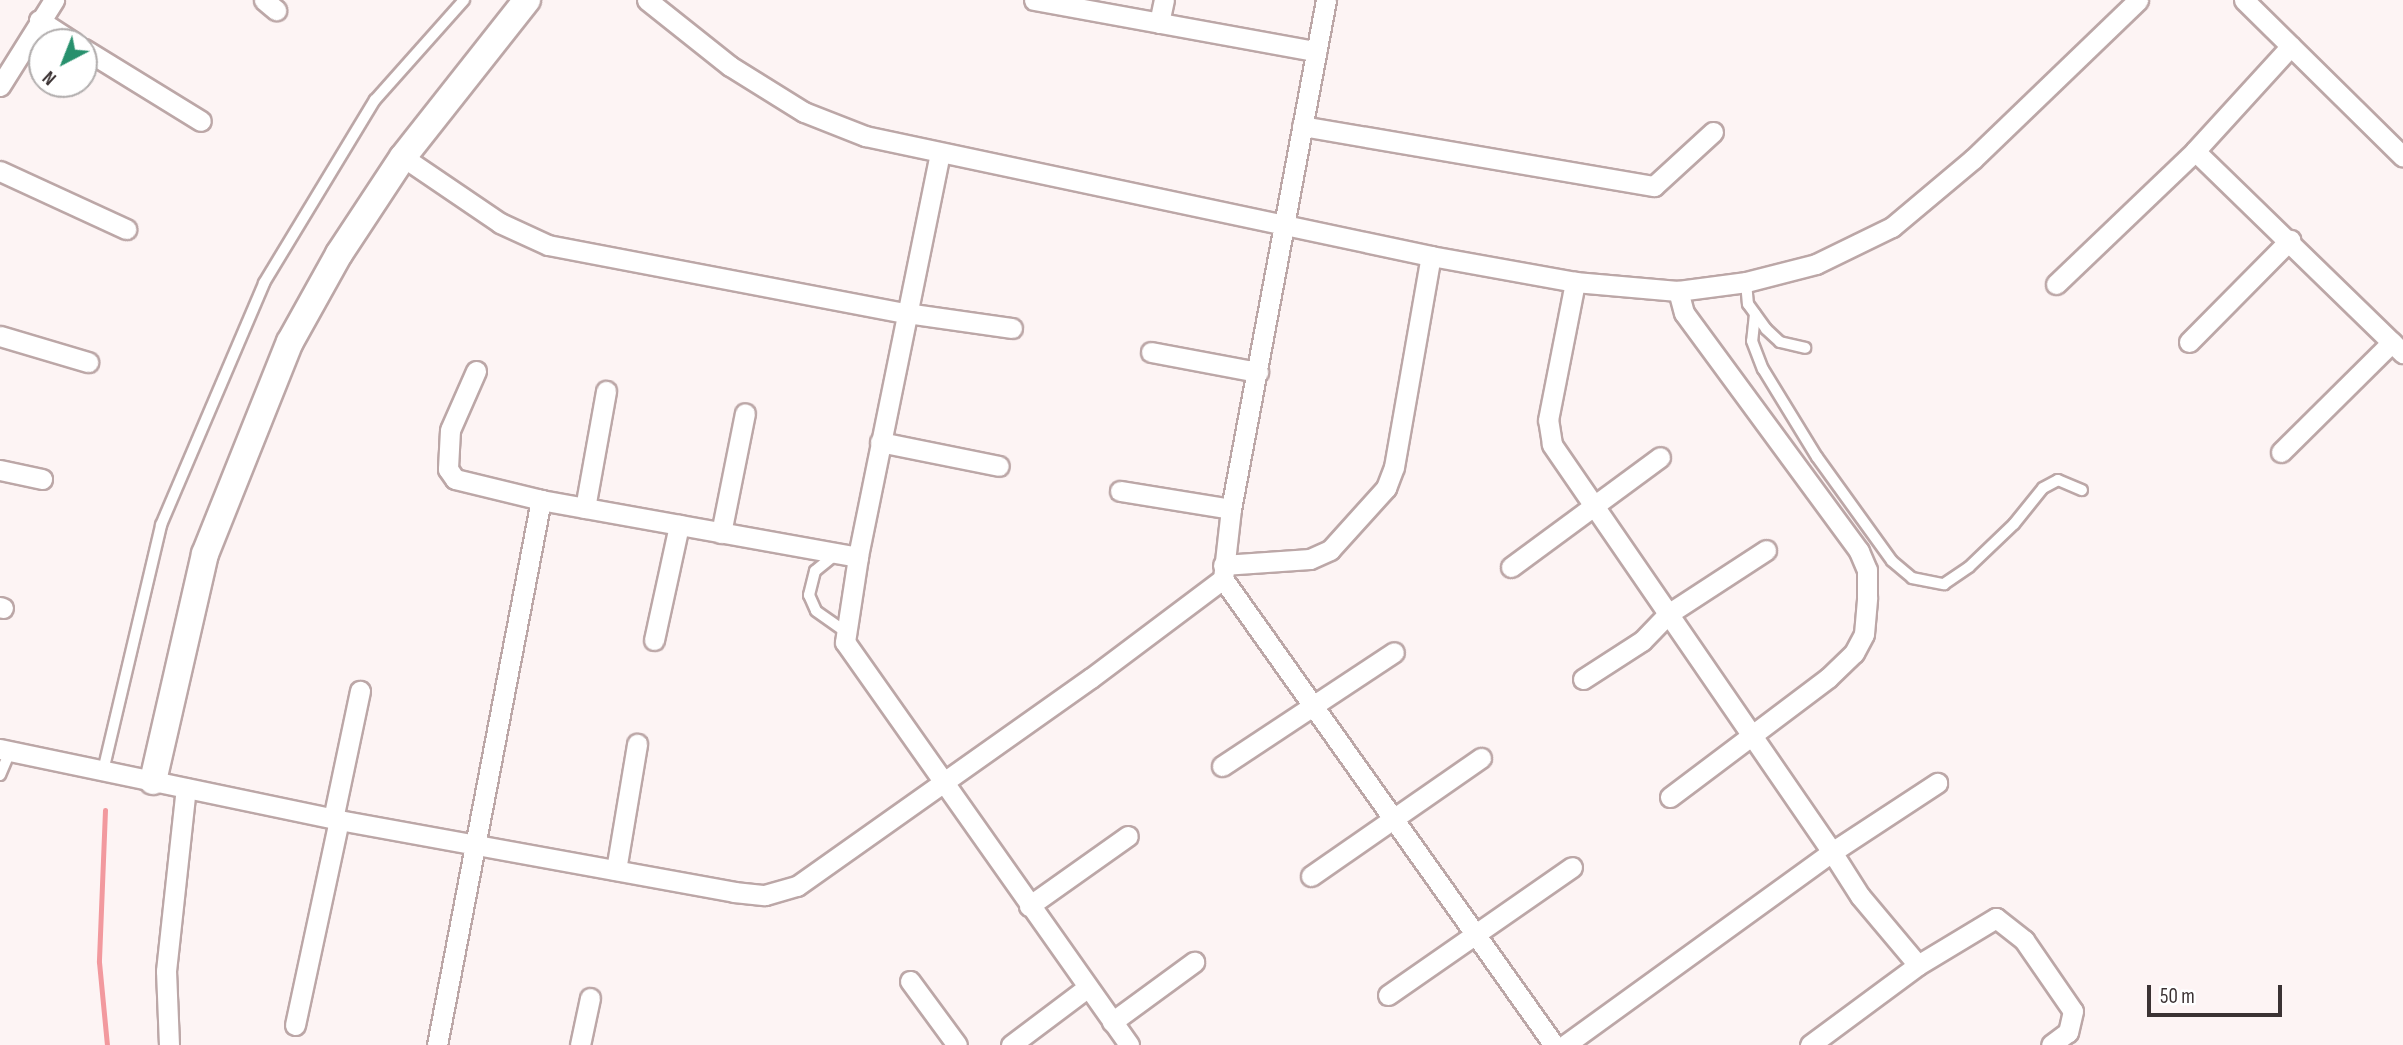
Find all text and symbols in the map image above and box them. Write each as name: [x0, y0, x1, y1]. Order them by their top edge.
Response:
north arrow: [28, 28, 98, 98]
text: N: [38, 66, 61, 89]
scale bar: [2151, 972, 2286, 1016]
text: 50 m: [2160, 984, 2195, 1009]

